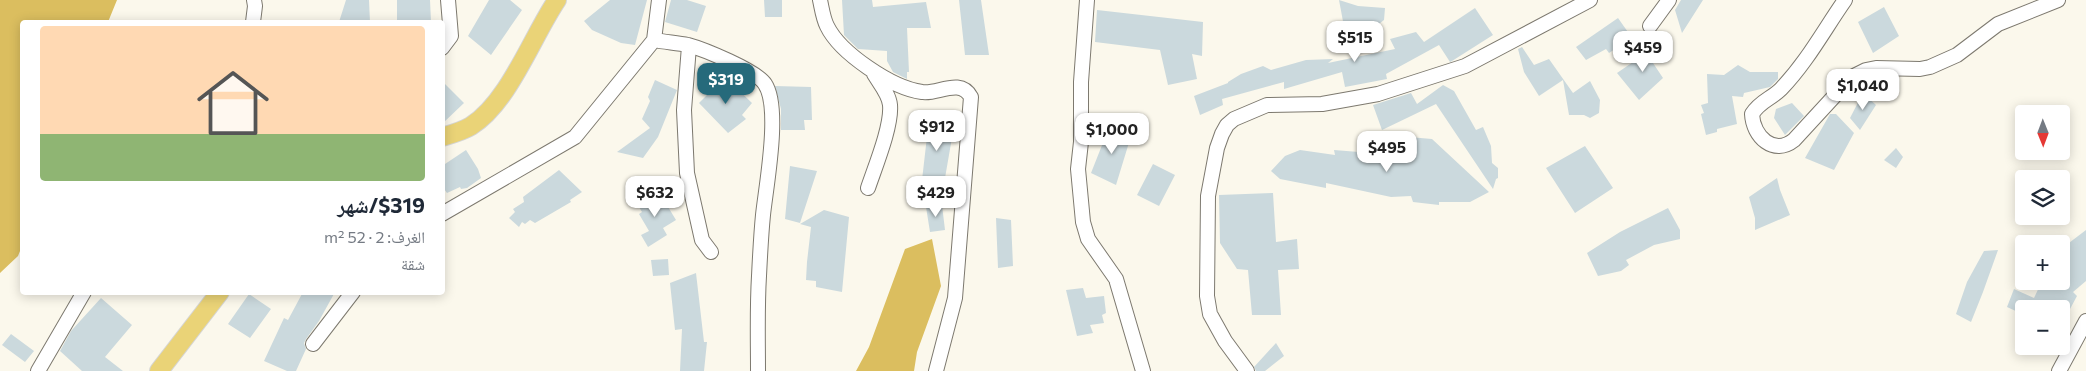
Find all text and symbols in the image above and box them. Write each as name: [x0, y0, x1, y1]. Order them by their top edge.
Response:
pin: $515: [1325, 20, 1385, 63]
text: $515: [1337, 27, 1373, 46]
pin: $459: [1613, 30, 1673, 73]
text: $459: [1624, 37, 1662, 56]
icon: home: [188, 58, 278, 148]
pin: $319: [696, 62, 756, 105]
pin: $1,040: [1822, 68, 1904, 111]
text: $319: [708, 69, 744, 88]
text: $1,040: [1837, 75, 1889, 94]
north arrow: [2015, 105, 2070, 160]
map controls: [2015, 105, 2070, 355]
pin: $912: [907, 110, 967, 152]
pin: $1,000: [1071, 112, 1153, 155]
text: $912: [919, 116, 955, 135]
text: $1,000: [1086, 119, 1138, 138]
pin: $495: [1357, 130, 1417, 173]
text: $495: [1368, 137, 1406, 156]
button: layers: [2015, 170, 2070, 225]
pin: $632: [625, 176, 685, 218]
pin: $429: [906, 176, 966, 218]
text: $632: [636, 182, 674, 201]
text: $429: [917, 182, 955, 201]
text: $319/شهر: [337, 192, 425, 217]
text: الغرف: 2 · 52 m²: [324, 227, 425, 246]
button: +: [2015, 235, 2070, 290]
text: شقة: [401, 254, 425, 273]
button: −: [2015, 300, 2070, 355]

